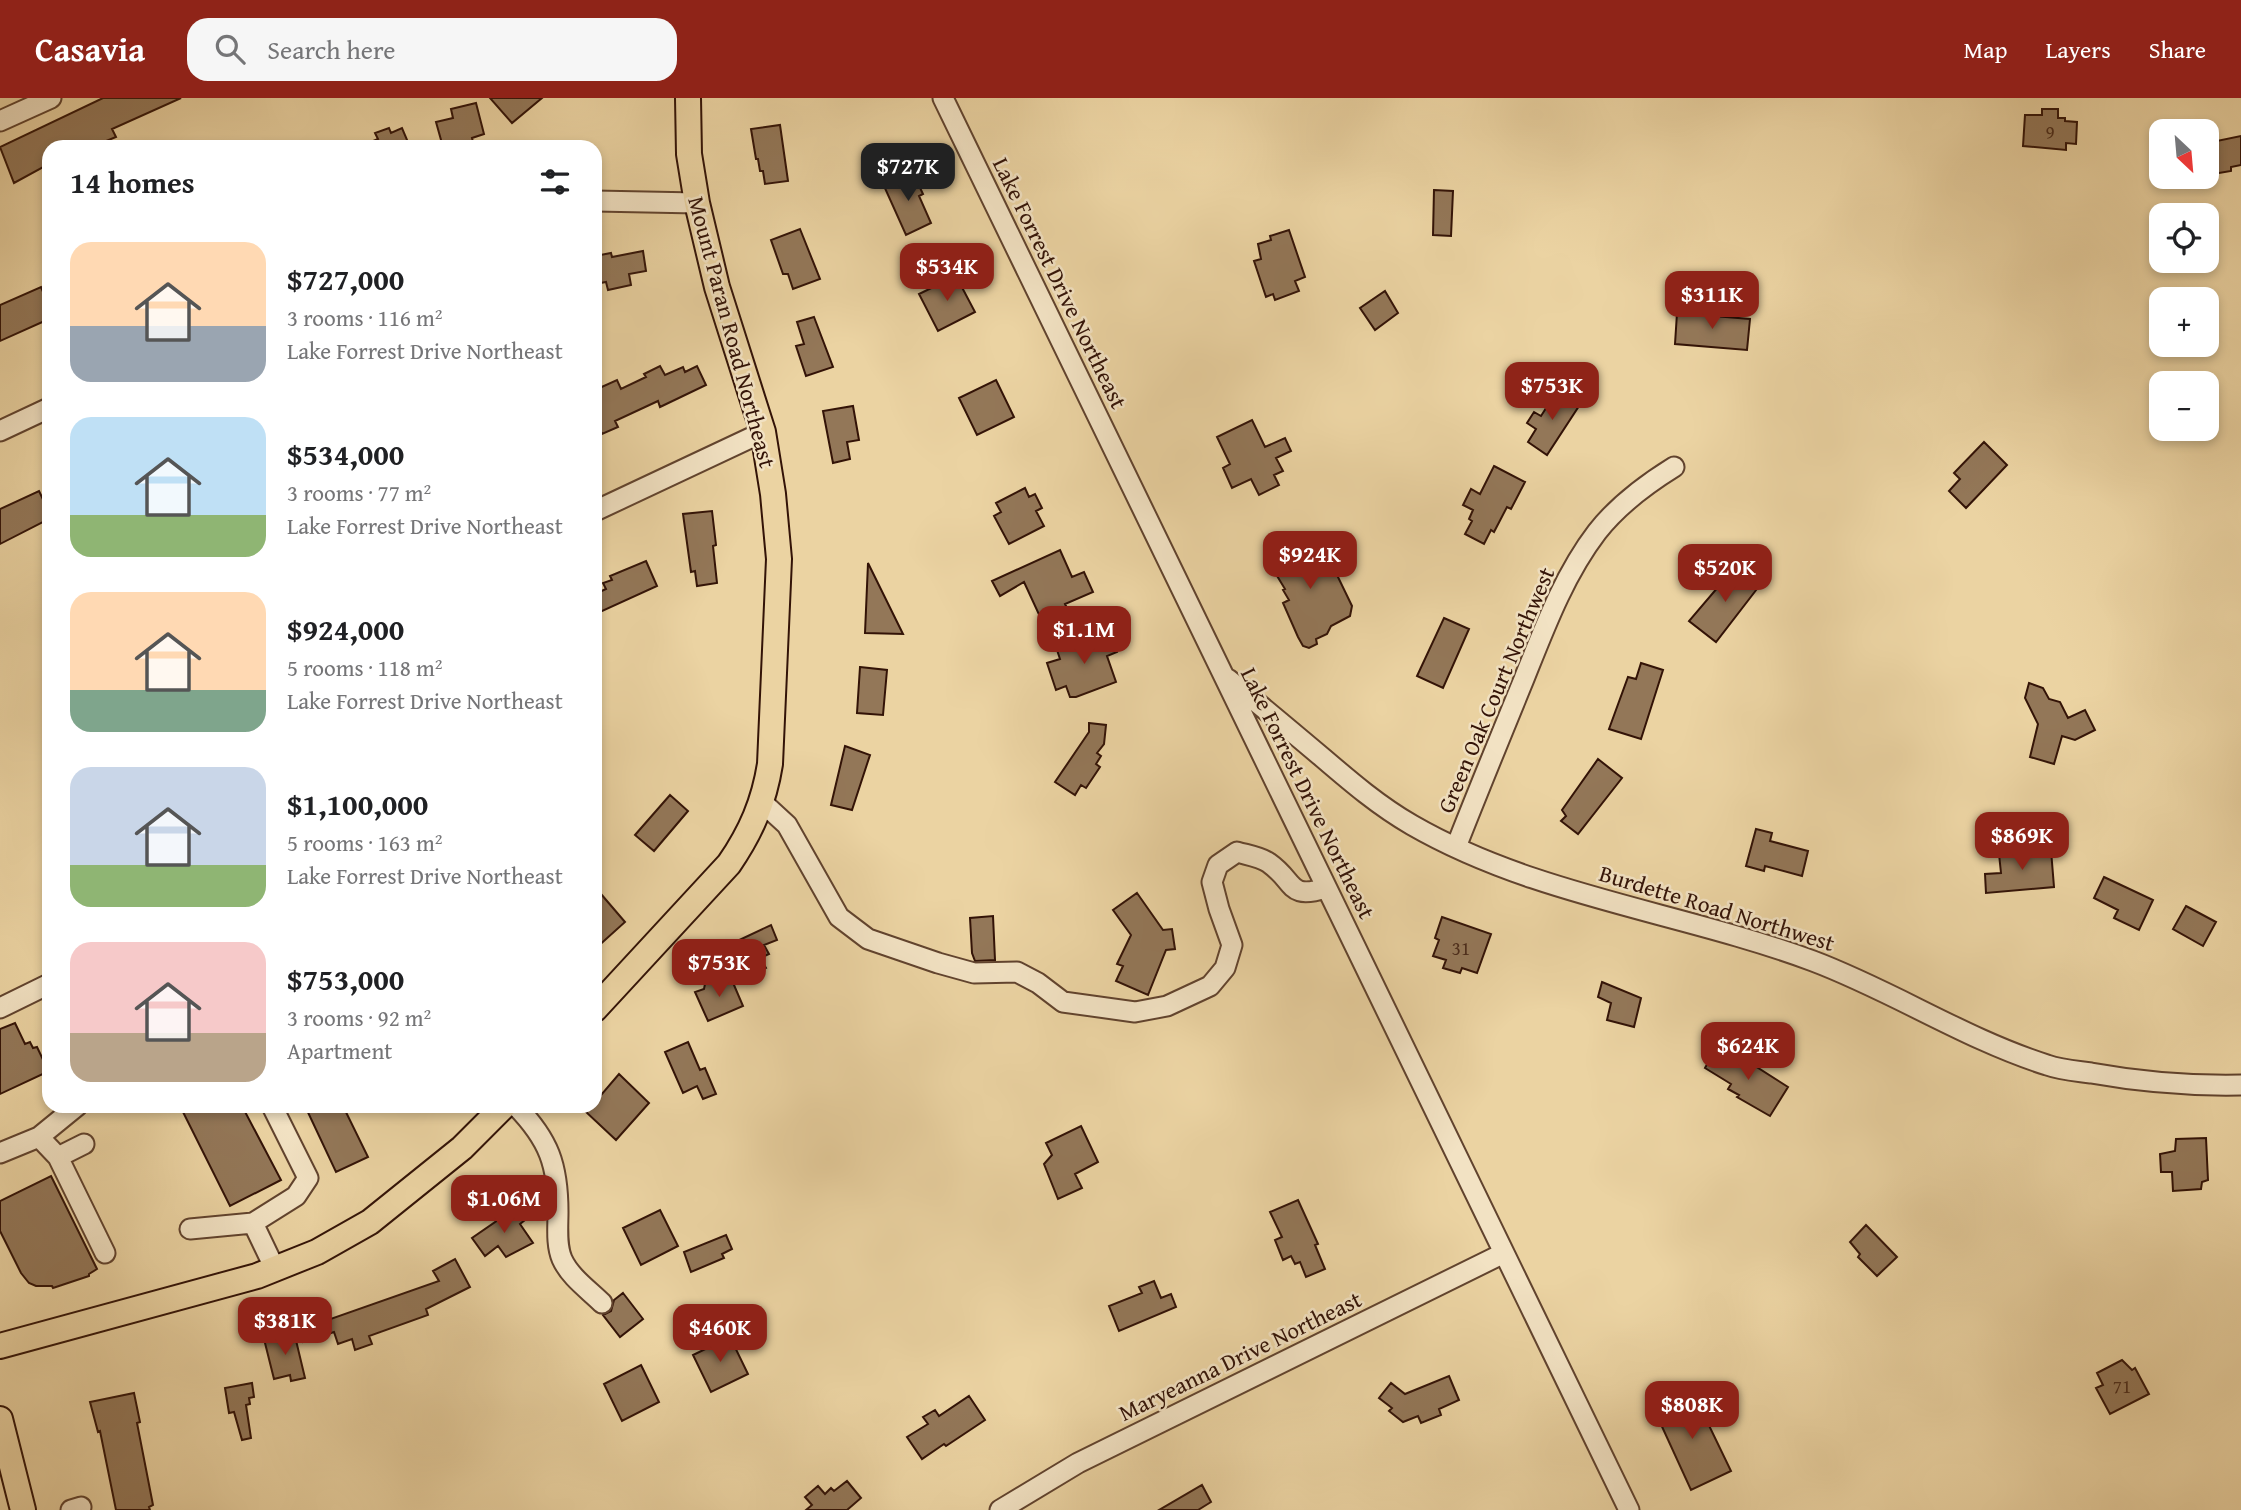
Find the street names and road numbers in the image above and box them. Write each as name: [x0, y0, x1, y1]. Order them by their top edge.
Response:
street label: Lake Forrest Drive Northeast: [985, 152, 1136, 414]
street label: Mount Paran Road Northeast: [680, 192, 785, 471]
street label: Green Oak Court Northwest: [1429, 562, 1562, 818]
street label: Lake Forrest Drive Northeast: [1233, 662, 1384, 924]
street label: Burdette Road Northwest: [1596, 856, 1839, 959]
street label: Maryeanna Drive Northeast: [1113, 1282, 1367, 1429]

